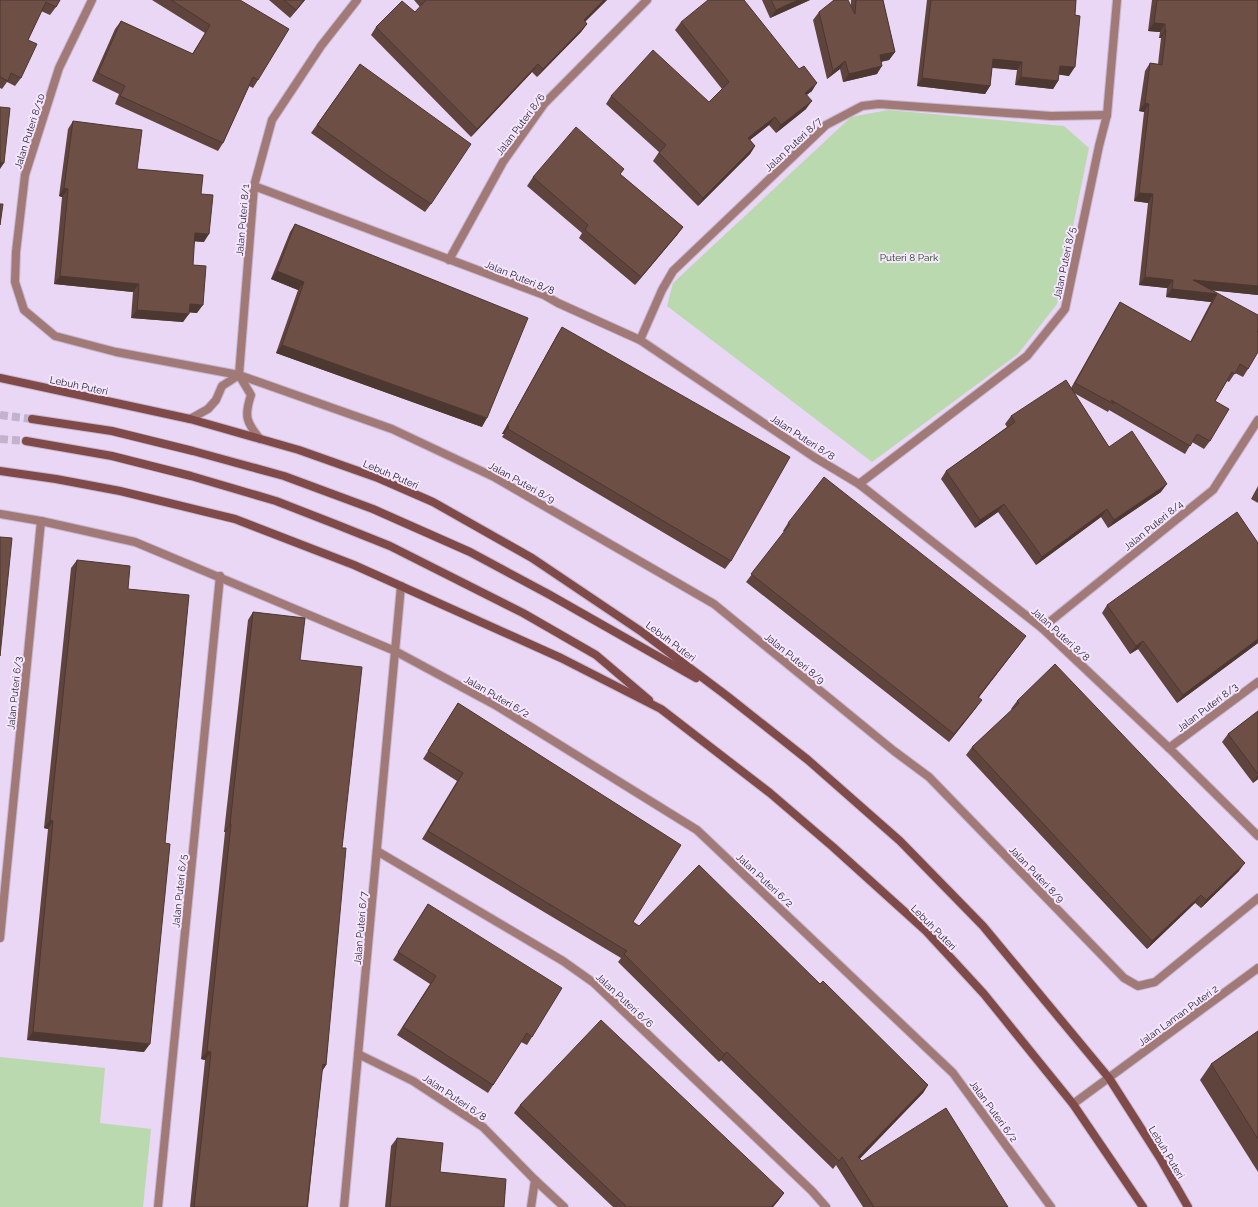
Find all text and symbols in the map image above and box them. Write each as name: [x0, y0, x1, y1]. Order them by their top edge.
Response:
street label: Jalan Puteri 8/6: [494, 91, 547, 157]
street label: Jalan Puteri 8/10: [12, 92, 47, 170]
street label: Jalan Puteri 8/7: [763, 115, 824, 173]
street label: Jalan Puteri 8/1: [234, 183, 251, 257]
street label: Jalan Puteri 8/5: [1051, 226, 1078, 300]
park label: Puteri 8 Park: [880, 252, 939, 263]
street label: Jalan Puteri 8/8: [483, 258, 556, 296]
street label: Lebuh Puteri: [49, 374, 109, 397]
street label: Jalan Puteri 8/8: [769, 413, 837, 462]
street label: Lebuh Puteri: [361, 458, 420, 491]
street label: Jalan Puteri 8/9: [487, 460, 557, 505]
street label: Jalan Puteri 8/4: [1122, 498, 1185, 553]
street label: Jalan Puteri 8/8: [1029, 605, 1092, 663]
street label: Lebuh Puteri: [644, 619, 698, 664]
street label: Jalan Puteri 8/9: [763, 631, 827, 686]
street label: Jalan Puteri 6/3: [5, 656, 24, 730]
street label: Jalan Puteri 6/2: [462, 673, 531, 720]
street label: Jalan Puteri 8/3: [1175, 681, 1240, 734]
street label: Jalan Puteri 8/9: [1007, 844, 1066, 905]
street label: Jalan Puteri 6/2: [734, 851, 795, 909]
street label: Jalan Puteri 6/5: [170, 853, 189, 928]
street label: Jalan Puteri 6/7: [352, 890, 369, 965]
street label: Lebuh Puteri: [909, 903, 958, 952]
street label: Jalan Puteri 6/6: [594, 971, 656, 1030]
street label: Jalan Laman Puteri 2: [1136, 983, 1220, 1048]
street label: Jalan Puteri 6/8: [421, 1072, 489, 1123]
street label: Jalan Puteri 6/2: [968, 1078, 1020, 1144]
street label: Lebuh Puteri: [1147, 1124, 1186, 1180]

